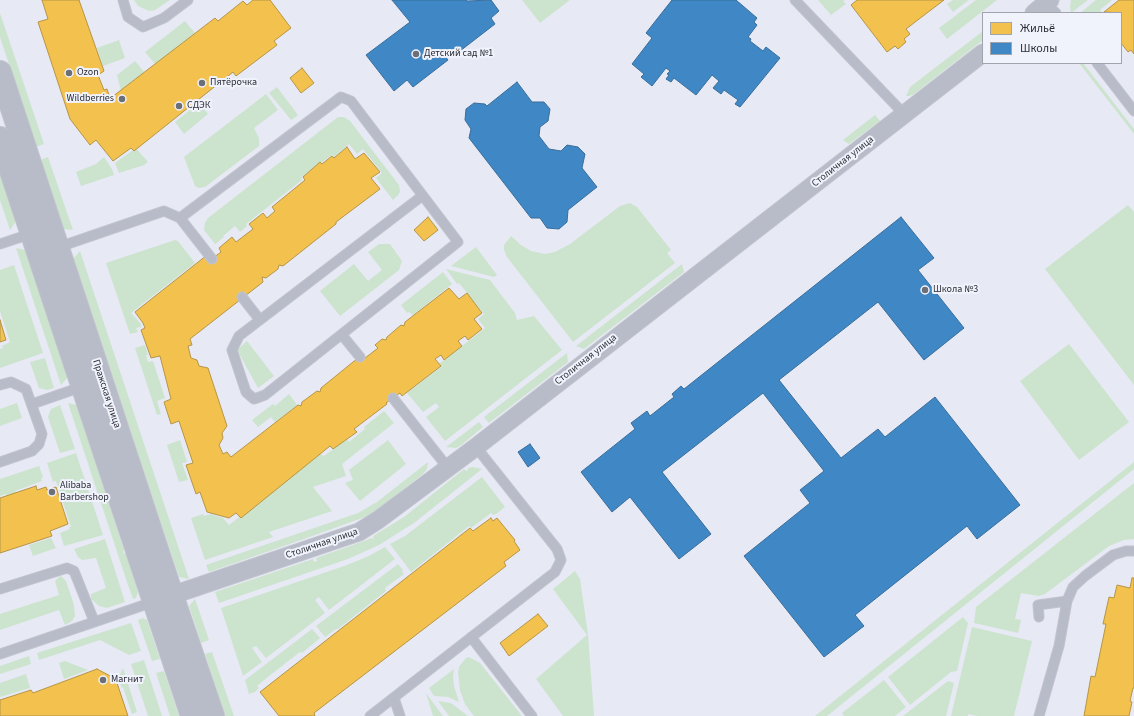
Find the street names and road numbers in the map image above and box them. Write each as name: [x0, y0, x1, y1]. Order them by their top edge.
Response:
street label: Столичная улица: [810, 134, 876, 190]
street label: Столичная улица: [553, 332, 619, 388]
street label: Пражская улица: [89, 358, 123, 430]
street label: Столичная улица: [284, 526, 360, 562]

